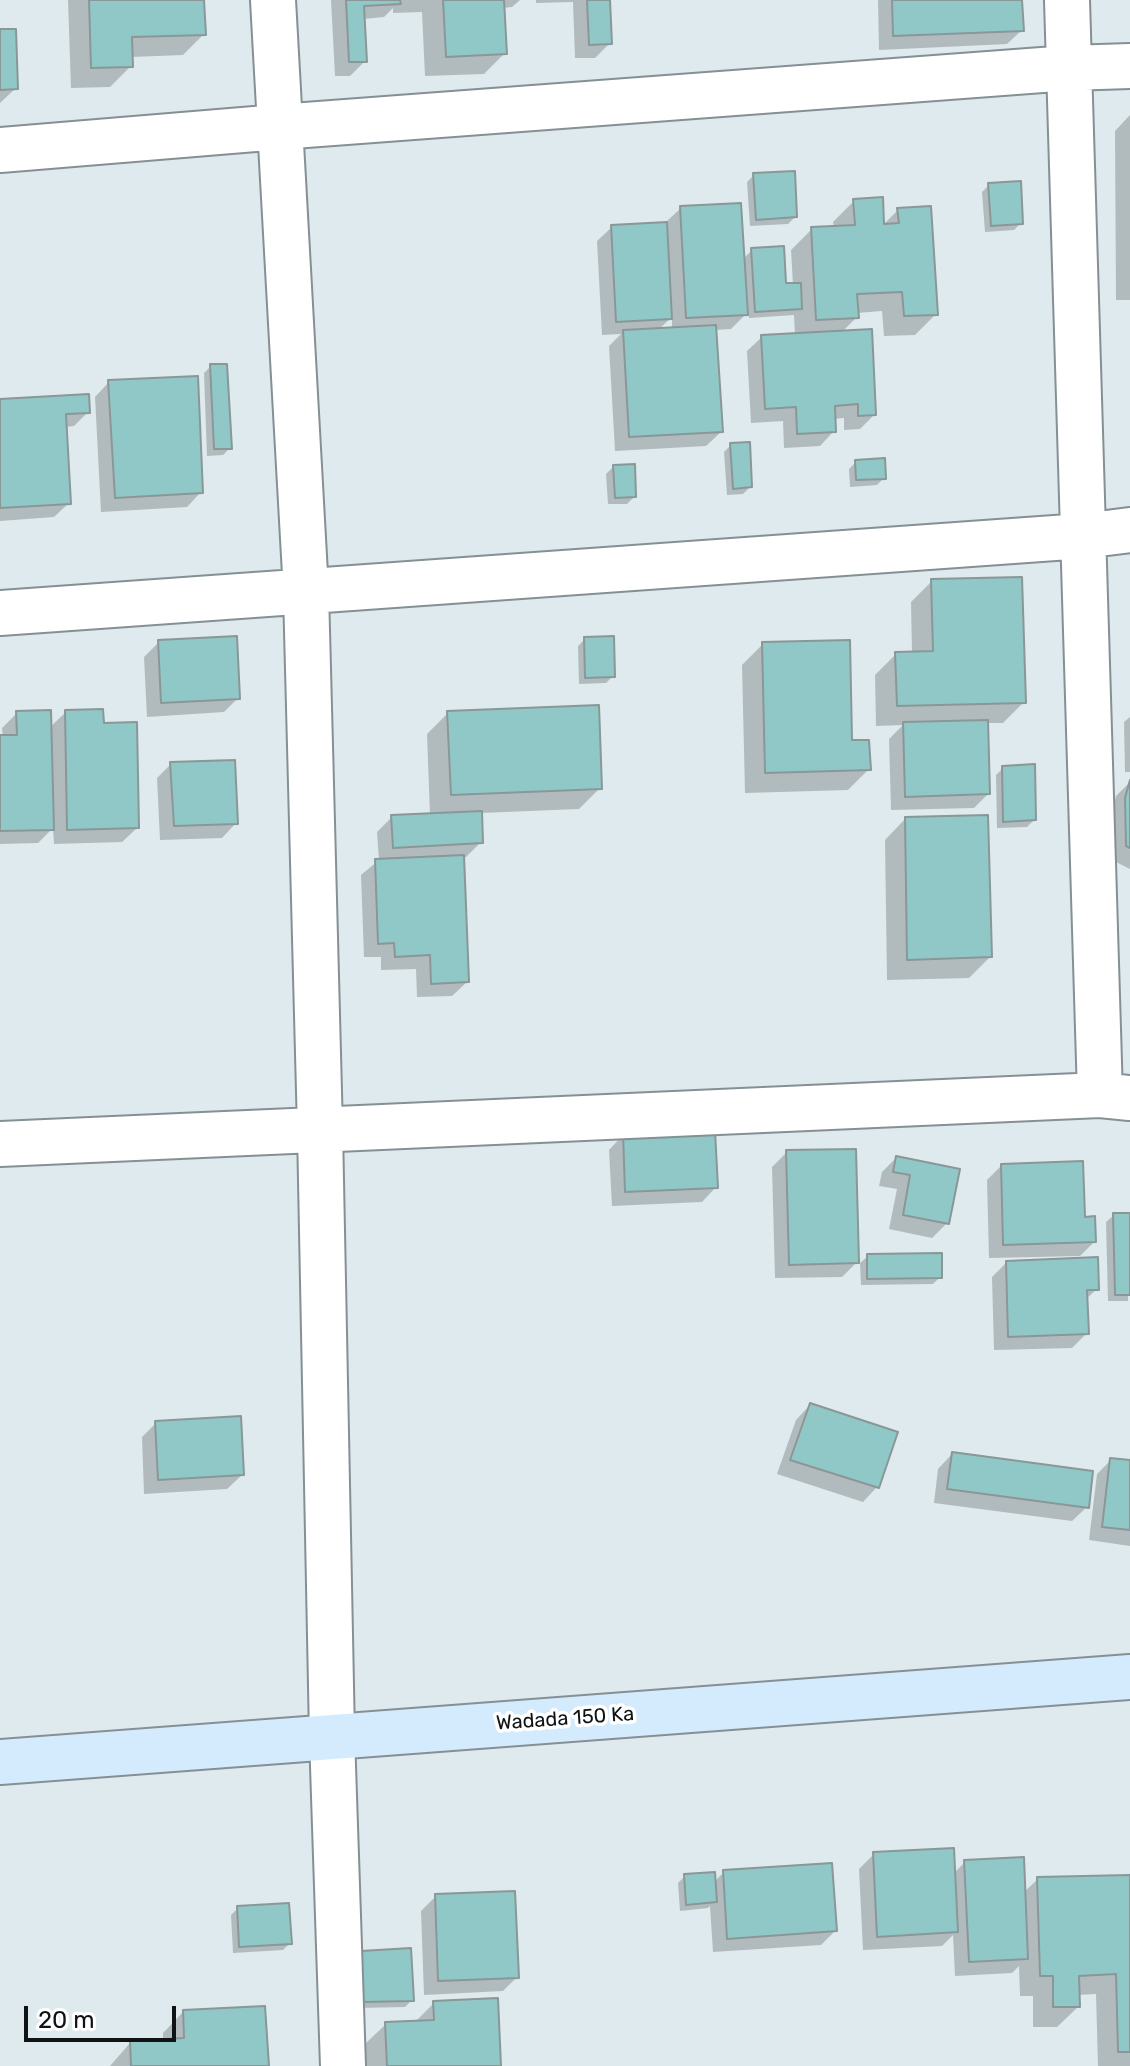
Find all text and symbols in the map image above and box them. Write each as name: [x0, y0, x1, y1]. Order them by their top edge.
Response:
street label: Wadada 150 Ka: [495, 1702, 635, 1736]
scale bar: [28, 1990, 180, 2040]
text: 20 m: [38, 2006, 95, 2034]

